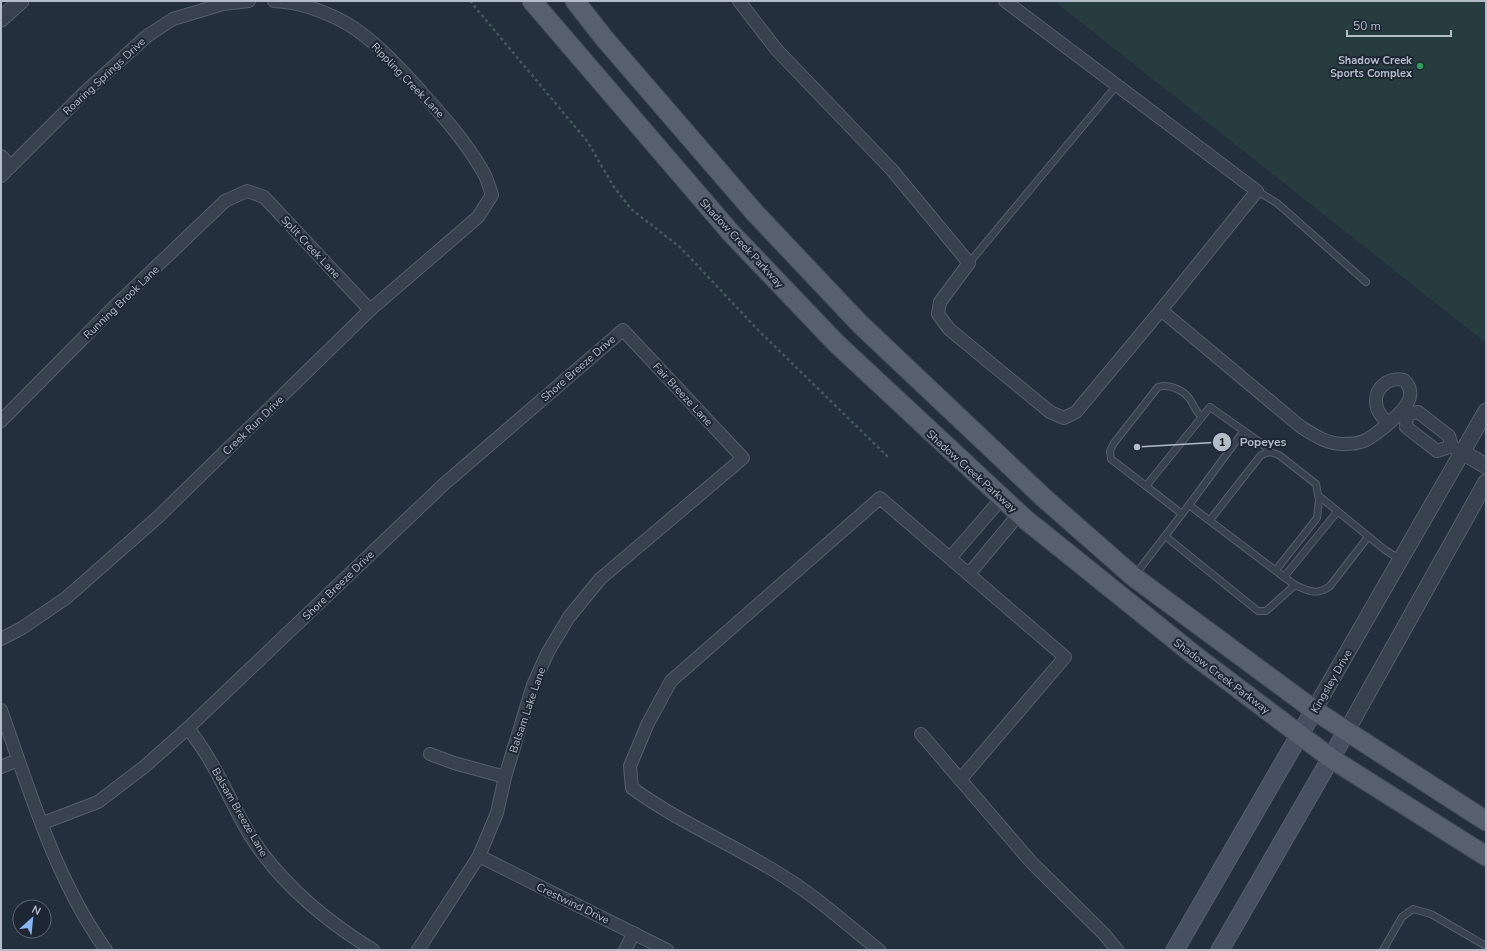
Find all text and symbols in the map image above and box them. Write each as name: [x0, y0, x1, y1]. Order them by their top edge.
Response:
scale bar: [1347, 12, 1451, 38]
text: 50 m: [1353, 18, 1381, 34]
street label: Roaring Springs Drive: [60, 34, 149, 119]
street label: Rippling Creek Lane: [368, 39, 448, 121]
place label: Shadow Creek Sports Complex: [1330, 53, 1413, 81]
marker: Shadow Creek Sports Complex: [1415, 61, 1425, 71]
street label: Shadow Creek Parkway: [696, 195, 787, 292]
street label: Split Creek Lane: [278, 213, 344, 282]
street label: Running Brook Lane: [80, 262, 163, 342]
street label: Shore Breeze Drive: [538, 332, 619, 405]
street label: Fair Breeze Lane: [649, 359, 716, 429]
street label: Creek Run Drive: [219, 392, 287, 459]
street label: Shadow Creek Parkway: [923, 427, 1020, 516]
callout: Popeyes: [1212, 430, 1294, 454]
text: 1: [1218, 434, 1226, 450]
text: Popeyes: [1240, 434, 1286, 450]
street label: Shore Breeze Drive: [299, 547, 378, 624]
street label: Shadow Creek Parkway: [1170, 635, 1273, 718]
street label: Kingsley Drive: [1307, 647, 1356, 716]
street label: Balsam Lake Lane: [506, 665, 549, 755]
street label: Balsam Breeze Lane: [208, 765, 271, 860]
street label: Crestwind Drive: [534, 879, 612, 928]
north arrow: [12, 899, 52, 939]
text: N: [29, 902, 43, 919]

